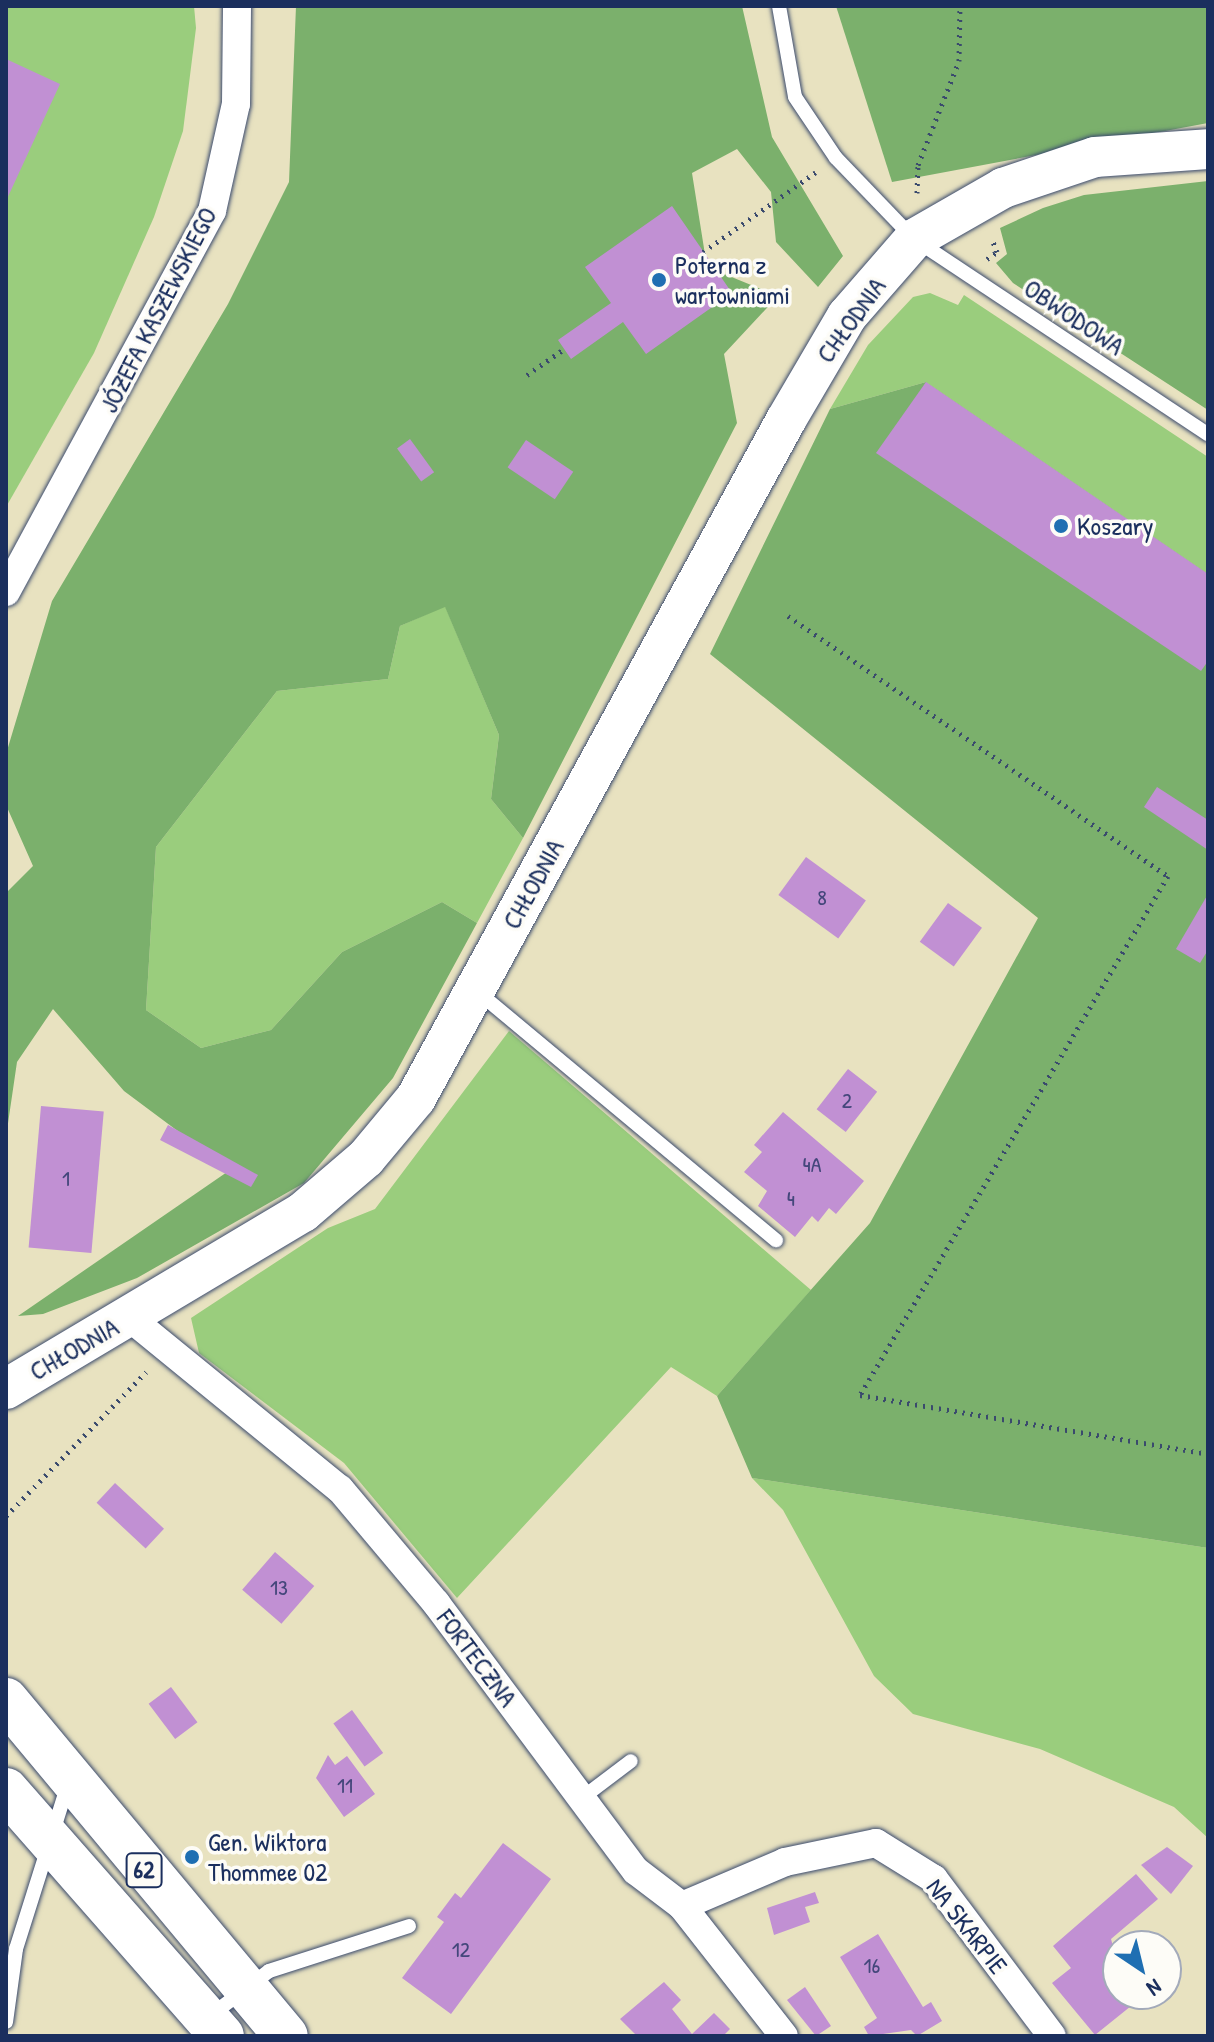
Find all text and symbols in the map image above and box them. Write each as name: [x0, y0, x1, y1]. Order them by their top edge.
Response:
street label: JÓZEFA KASZEWSKIEGO: [93, 202, 223, 418]
place label: Poterna z wartowniami: [675, 249, 790, 310]
marker: Poterna z wartowniami: [650, 271, 668, 289]
street label: CHŁODNIA: [810, 271, 892, 369]
street label: OBWODOWA: [1018, 272, 1130, 362]
place label: Koszary: [1077, 510, 1153, 542]
marker: Koszary: [1052, 517, 1070, 535]
street label: CHŁODNIA: [496, 834, 570, 934]
house number: 8: [817, 885, 827, 911]
house number: 2: [842, 1088, 852, 1114]
house number: 4A: [803, 1152, 821, 1178]
house number: 1: [62, 1166, 70, 1192]
house number: 4: [787, 1186, 795, 1212]
street label: CHŁODNIA: [24, 1311, 124, 1387]
house number: 13: [270, 1575, 288, 1601]
street label: FORTECZNA: [430, 1603, 524, 1713]
house number: 11: [337, 1773, 353, 1799]
place label: Gen. Wiktora Thommee 02: [208, 1826, 327, 1888]
marker: Gen. Wiktora Thommee 02: [183, 1848, 201, 1866]
road number: 62: [124, 1850, 164, 1890]
street label: NA SKARPIE: [920, 1872, 1014, 1980]
north arrow: [1102, 1930, 1182, 2010]
house number: 12: [452, 1937, 470, 1963]
house number: 16: [864, 1953, 880, 1979]
text: N: [1141, 1972, 1168, 2004]

